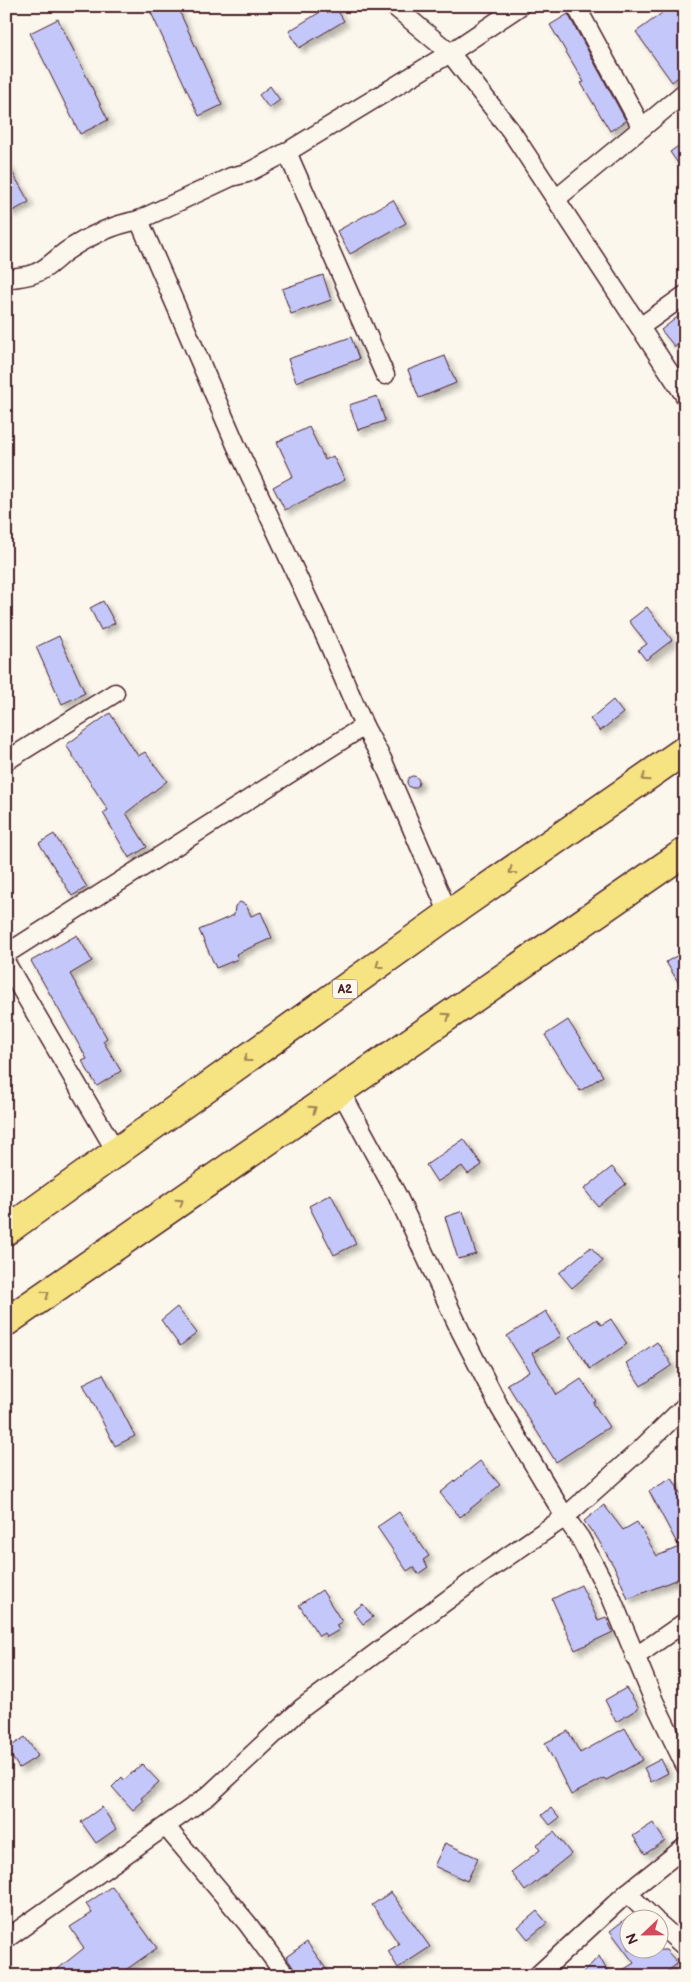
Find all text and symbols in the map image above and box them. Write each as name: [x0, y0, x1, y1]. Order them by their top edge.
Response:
one-way arrow: [641, 772, 651, 781]
one-way arrow: [508, 865, 517, 874]
one-way arrow: [375, 959, 385, 968]
road number: A2: [332, 980, 358, 999]
one-way arrow: [441, 1013, 450, 1022]
one-way arrow: [244, 1054, 253, 1062]
one-way arrow: [307, 1106, 317, 1115]
one-way arrow: [174, 1199, 183, 1208]
one-way arrow: [40, 1291, 50, 1300]
north arrow: [618, 1910, 668, 1960]
text: N: [623, 1931, 642, 1947]

